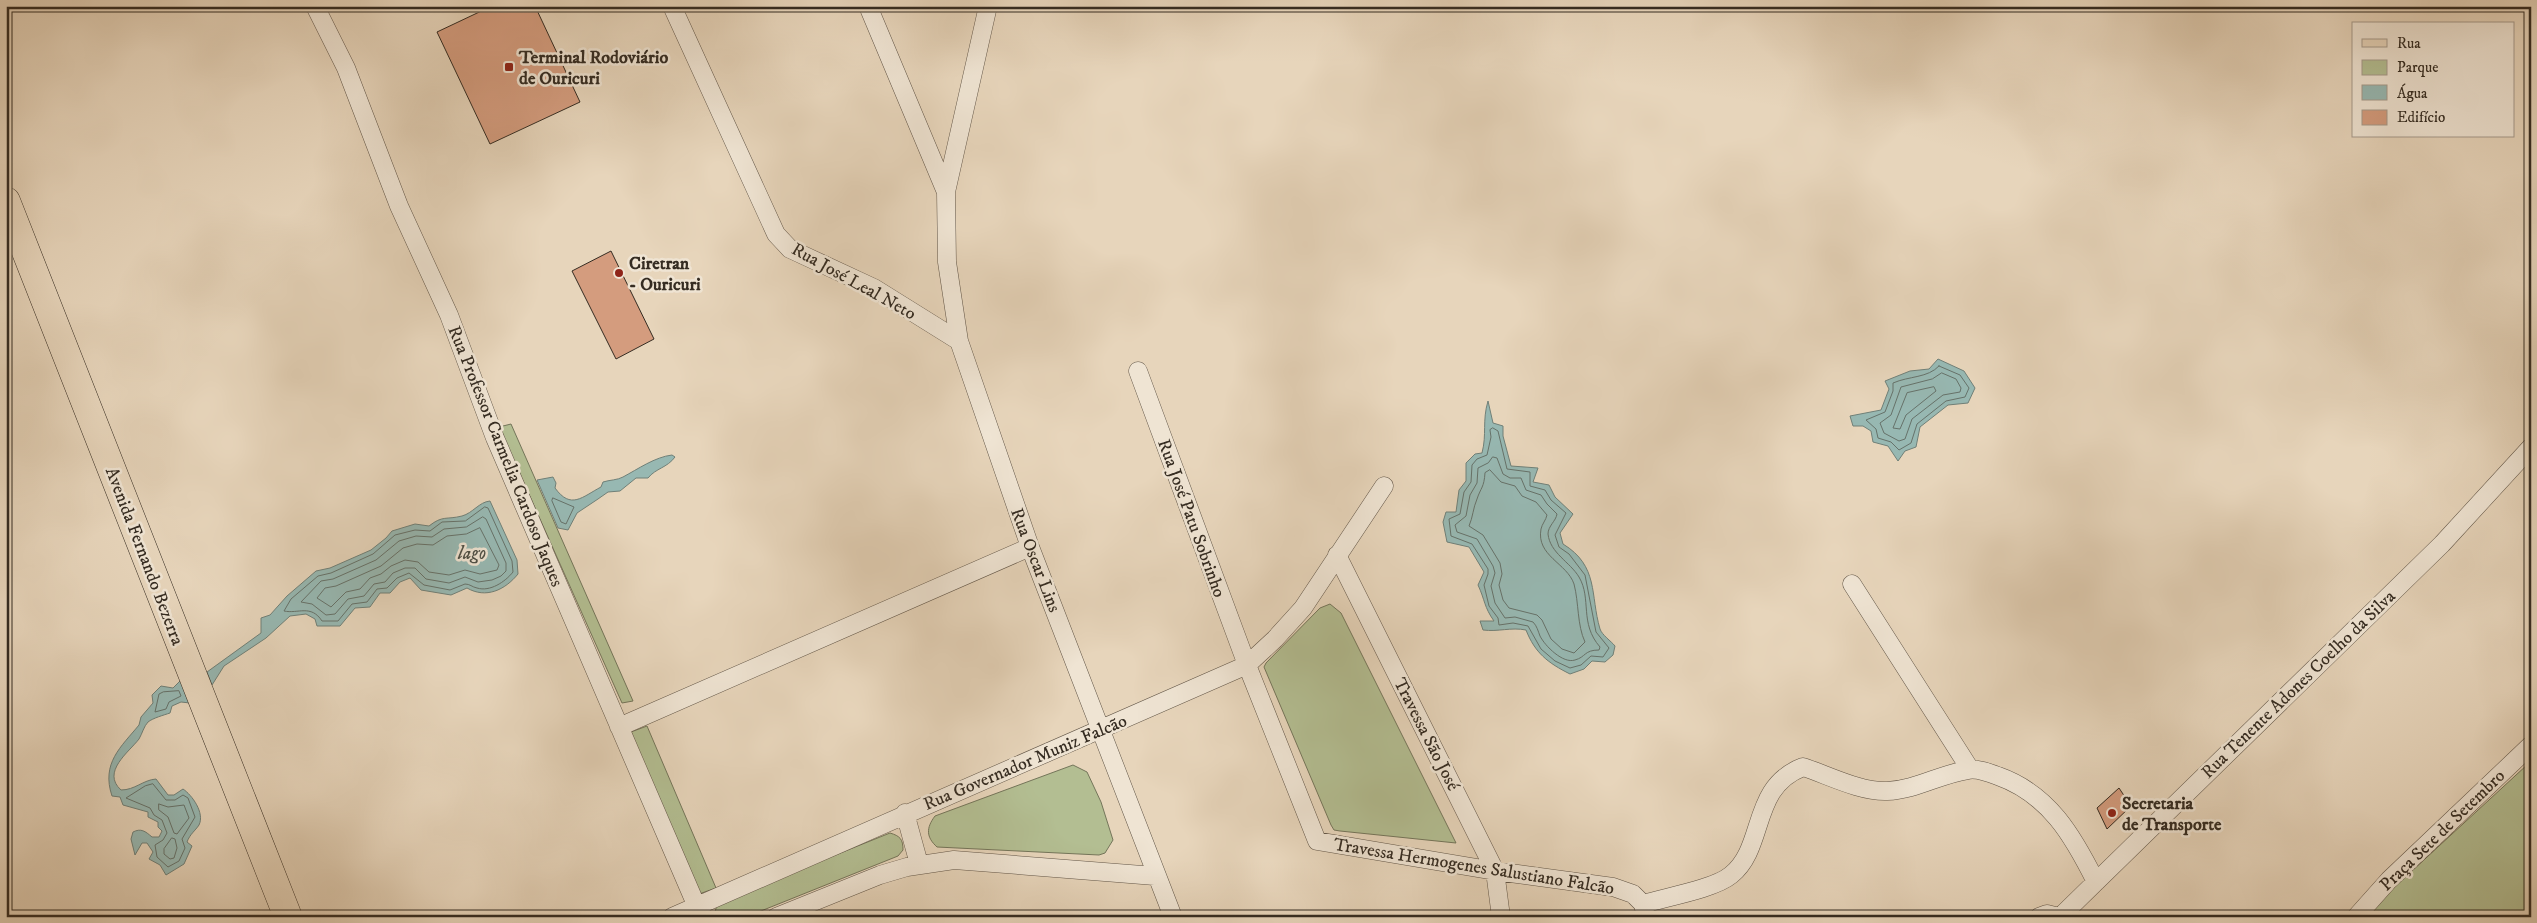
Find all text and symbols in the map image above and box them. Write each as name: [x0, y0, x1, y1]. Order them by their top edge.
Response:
legend: [2352, 22, 2514, 138]
text: Rua: [2397, 34, 2421, 53]
place label: Terminal Rodoviário de Ouricuri: [518, 47, 668, 90]
text: Parque: [2397, 58, 2438, 77]
marker: Terminal Rodoviário de Ouricuri: [503, 61, 515, 73]
text: Água: [2397, 83, 2428, 103]
text: Edifício: [2397, 108, 2445, 127]
street label: Rua José Leal Neto: [787, 239, 920, 325]
place label: Ciretran - Ouricuri: [629, 253, 701, 296]
marker: Ciretran - Ouricuri: [613, 267, 625, 279]
street label: Rua Professor Carmelia Cardoso Jaques: [443, 323, 568, 590]
street label: Rua José Patu Sobrinho: [1152, 436, 1230, 601]
street label: Avenida Fernando Bezerra: [100, 464, 188, 649]
street label: Rua Oscar Lins: [1005, 505, 1065, 616]
water label: lago: [457, 542, 486, 565]
street label: Rua Tenente Adones Coelho da Silva: [2197, 586, 2401, 783]
street label: Travessa São José: [1388, 674, 1464, 795]
street label: Rua Governador Muniz Falcão: [920, 710, 1131, 816]
street label: Praça Sete de Setembro: [2375, 765, 2510, 896]
place label: Secretaria de Transporte: [2122, 793, 2222, 836]
marker: Secretaria de Transporte: [2106, 807, 2118, 819]
street label: Travessa Hermogenes Salustiano Falcão: [1332, 834, 1616, 900]

